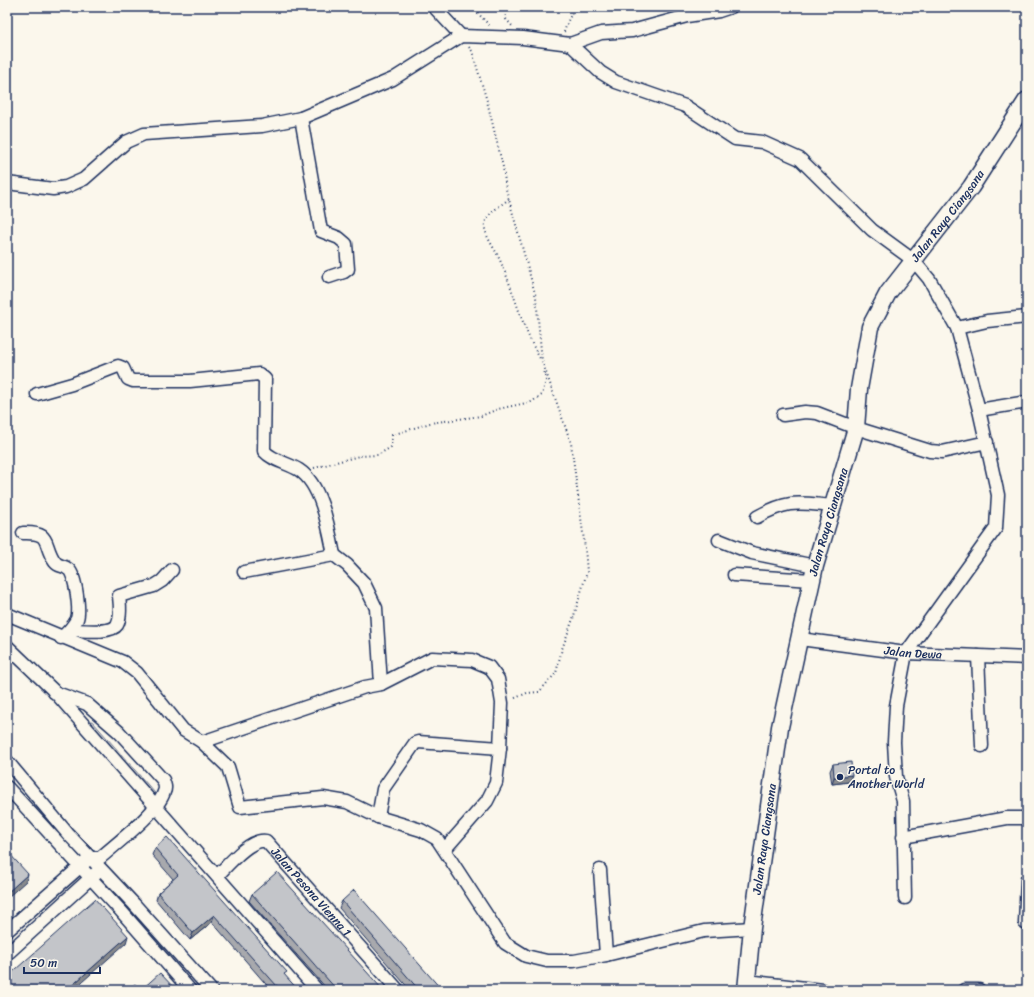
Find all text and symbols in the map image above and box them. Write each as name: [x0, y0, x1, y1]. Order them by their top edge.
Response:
street label: Jalan Raya Ciangsana: [904, 164, 991, 268]
street label: Jalan Raya Ciangsana: [802, 464, 855, 579]
street label: Jalan Dewa: [882, 639, 943, 665]
place label: Portal to Another World: [847, 759, 926, 795]
marker: Portal to Another World: [835, 772, 845, 782]
street label: Jalan Raya Ciangsana: [746, 781, 783, 897]
street label: Jalan Pesona Vienna 1: [265, 841, 357, 942]
scale bar: [24, 949, 100, 975]
text: 50 m: [30, 952, 57, 974]

